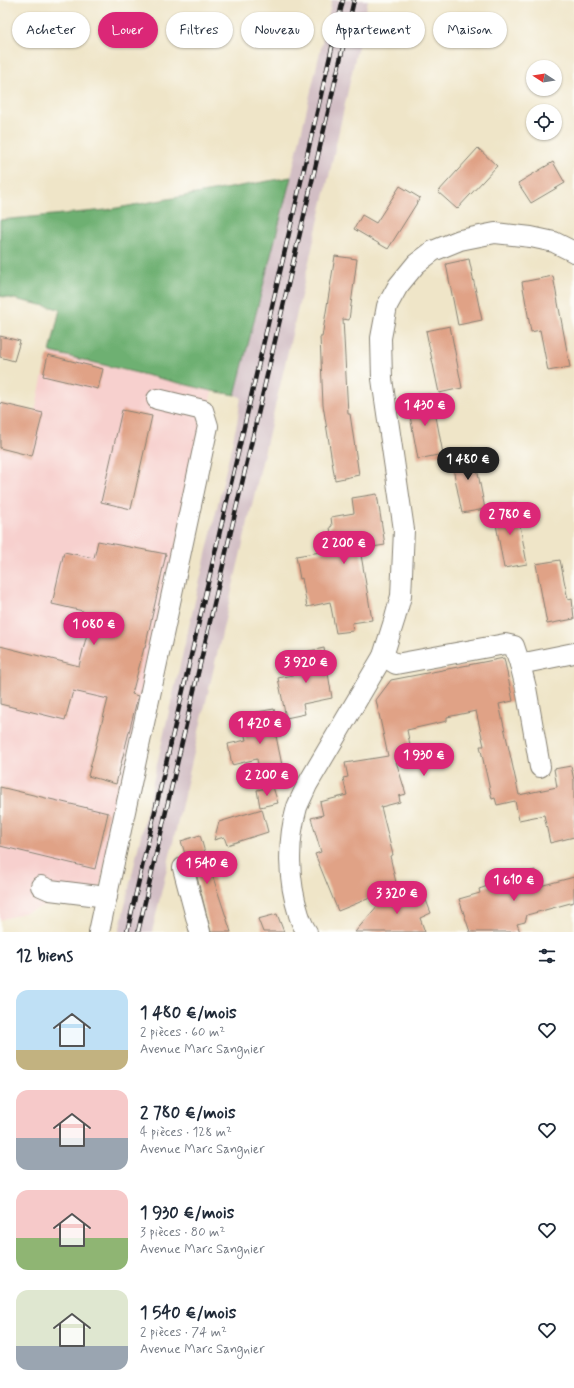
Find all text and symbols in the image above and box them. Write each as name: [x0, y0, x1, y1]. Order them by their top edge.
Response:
chip: Acheter: [12, 12, 90, 48]
chip: Louer: [98, 12, 158, 48]
chip: Filtres: [166, 12, 233, 48]
chip: Nouveau: [241, 12, 314, 48]
chip: Appartement: [322, 12, 425, 48]
chip: Maison: [433, 12, 507, 48]
north arrow: [526, 60, 562, 96]
map controls: [526, 60, 562, 140]
button: locate: [526, 104, 562, 140]
pin: 1 430 €: [388, 393, 462, 427]
text: 1 430 €: [404, 397, 446, 414]
pin: 1 480 €: [431, 447, 505, 481]
text: 1 480 €: [446, 451, 490, 468]
pin: 2 780 €: [473, 502, 547, 536]
text: 2 780 €: [489, 506, 531, 523]
pin: 2 200 €: [307, 531, 381, 565]
text: 2 200 €: [322, 535, 366, 552]
pin: 1 080 €: [57, 612, 131, 646]
text: 1 080 €: [72, 616, 116, 633]
pin: 3 920 €: [269, 650, 343, 684]
text: 3 920 €: [284, 654, 328, 671]
pin: 1 420 €: [223, 711, 297, 745]
text: 1 420 €: [238, 715, 282, 732]
pin: 1 930 €: [387, 743, 461, 777]
text: 1 930 €: [403, 747, 445, 764]
pin: 2 200 €: [230, 763, 304, 797]
text: 2 200 €: [245, 767, 289, 784]
pin: 1 540 €: [170, 851, 244, 885]
text: 1 540 €: [185, 855, 229, 872]
pin: 1 610 €: [477, 868, 551, 902]
text: 1 610 €: [494, 872, 534, 889]
pin: 3 320 €: [360, 881, 434, 915]
text: 3 320 €: [376, 885, 418, 902]
text: 12 biens: [16, 945, 73, 967]
icon: filters: [536, 945, 558, 967]
text: 1 480 €/mois: [140, 1002, 237, 1024]
icon: home: [48, 1006, 96, 1054]
icon: heart: [536, 1019, 558, 1041]
text: 2 pièces · 60 m²: [140, 1024, 225, 1041]
text: Avenue Marc Sangnier: [140, 1041, 265, 1058]
text: 2 780 €/mois: [140, 1102, 236, 1124]
icon: home: [48, 1106, 96, 1154]
icon: heart: [536, 1119, 558, 1141]
text: 4 pièces · 128 m²: [140, 1124, 232, 1141]
text: Avenue Marc Sangnier: [140, 1141, 265, 1158]
text: 1 930 €/mois: [140, 1202, 234, 1224]
icon: home: [48, 1206, 96, 1254]
icon: heart: [536, 1219, 558, 1241]
text: 3 pièces · 80 m²: [140, 1224, 225, 1241]
text: Avenue Marc Sangnier: [140, 1241, 265, 1258]
text: 1 540 €/mois: [140, 1302, 236, 1324]
icon: home: [48, 1306, 96, 1354]
icon: heart: [536, 1319, 558, 1341]
text: 2 pièces · 74 m²: [140, 1324, 227, 1341]
text: Avenue Marc Sangnier: [140, 1341, 265, 1358]

